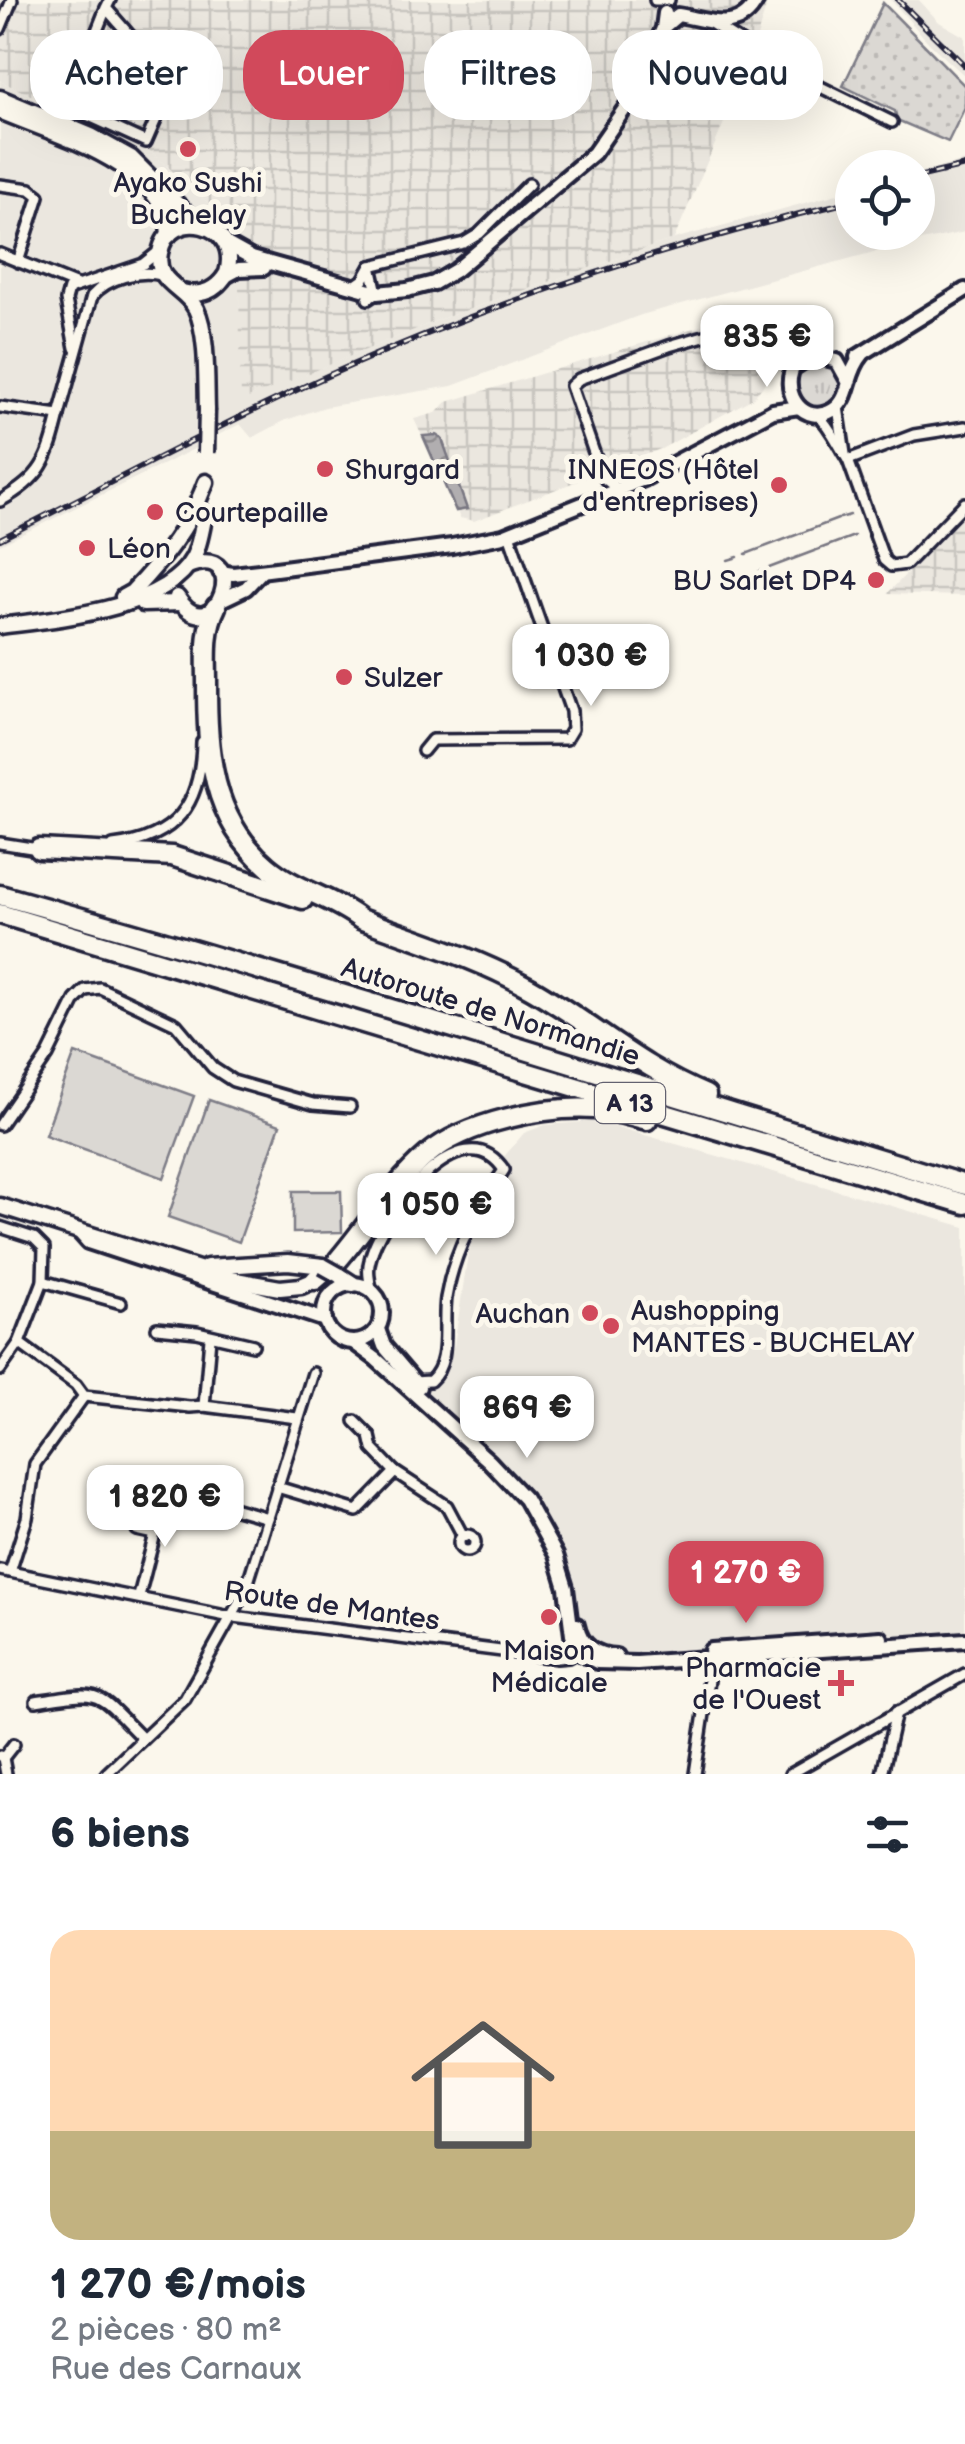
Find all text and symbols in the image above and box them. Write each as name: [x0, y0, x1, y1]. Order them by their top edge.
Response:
chip: Acheter: [30, 30, 223, 120]
chip: Louer: [243, 30, 404, 120]
chip: Filtres: [424, 30, 592, 120]
chip: Nouveau: [612, 30, 823, 120]
marker: Ayako Sushi Buchelay: [177, 138, 199, 160]
map controls: [835, 150, 935, 250]
button: locate: [835, 150, 935, 250]
place label: Ayako Sushi Buchelay: [113, 167, 263, 232]
pin: 835 €: [697, 305, 837, 390]
text: 835 €: [722, 318, 812, 357]
place label: Shurgard: [345, 454, 460, 487]
place label: INNEOS (Hôtel d'entreprises): [568, 454, 759, 519]
marker: Shurgard: [314, 458, 336, 480]
marker: INNEOS (Hôtel d'entreprises): [768, 474, 790, 496]
place label: Courtepaille: [175, 497, 328, 530]
marker: Courtepaille: [144, 501, 166, 523]
place label: Léon: [107, 533, 171, 566]
marker: Léon: [76, 537, 98, 559]
place label: BU Sarlet DP4: [673, 565, 856, 598]
marker: BU Sarlet DP4: [865, 569, 887, 591]
pin: 1 030 €: [499, 624, 683, 709]
text: 1 030 €: [534, 637, 648, 676]
place label: Sulzer: [364, 662, 443, 695]
marker: Sulzer: [333, 666, 355, 688]
street label: Autoroute de Normandie: [337, 951, 644, 1074]
road number: A 13: [595, 1083, 665, 1123]
pin: 1 050 €: [344, 1173, 528, 1258]
text: 1 050 €: [379, 1186, 493, 1225]
place label: Aushopping MANTES - BUCHELAY: [631, 1295, 915, 1360]
place label: Auchan: [476, 1298, 570, 1331]
marker: Auchan: [579, 1302, 601, 1324]
marker: Aushopping MANTES - BUCHELAY: [600, 1315, 622, 1337]
pin: 869 €: [457, 1376, 597, 1461]
text: 869 €: [482, 1389, 572, 1428]
pin: 1 820 €: [73, 1465, 257, 1550]
text: 1 820 €: [109, 1478, 221, 1517]
pin: 1 270 €: [654, 1541, 838, 1626]
text: 1 270 €: [691, 1554, 801, 1593]
street label: Route de Mantes: [222, 1575, 442, 1638]
marker: Maison Médicale: [538, 1606, 560, 1628]
place label: Maison Médicale: [490, 1635, 608, 1700]
place label: Pharmacie de l'Ouest: [685, 1652, 821, 1717]
marker: Pharmacie de l'Ouest: [830, 1672, 852, 1694]
icon: filters: [860, 1807, 915, 1862]
text: 6 biens: [50, 1809, 190, 1860]
icon: home: [393, 1995, 573, 2175]
text: 1 270 €/mois: [50, 2260, 306, 2311]
text: 2 pièces · 80 m²: [50, 2311, 282, 2350]
text: Rue des Carnaux: [50, 2350, 301, 2389]

